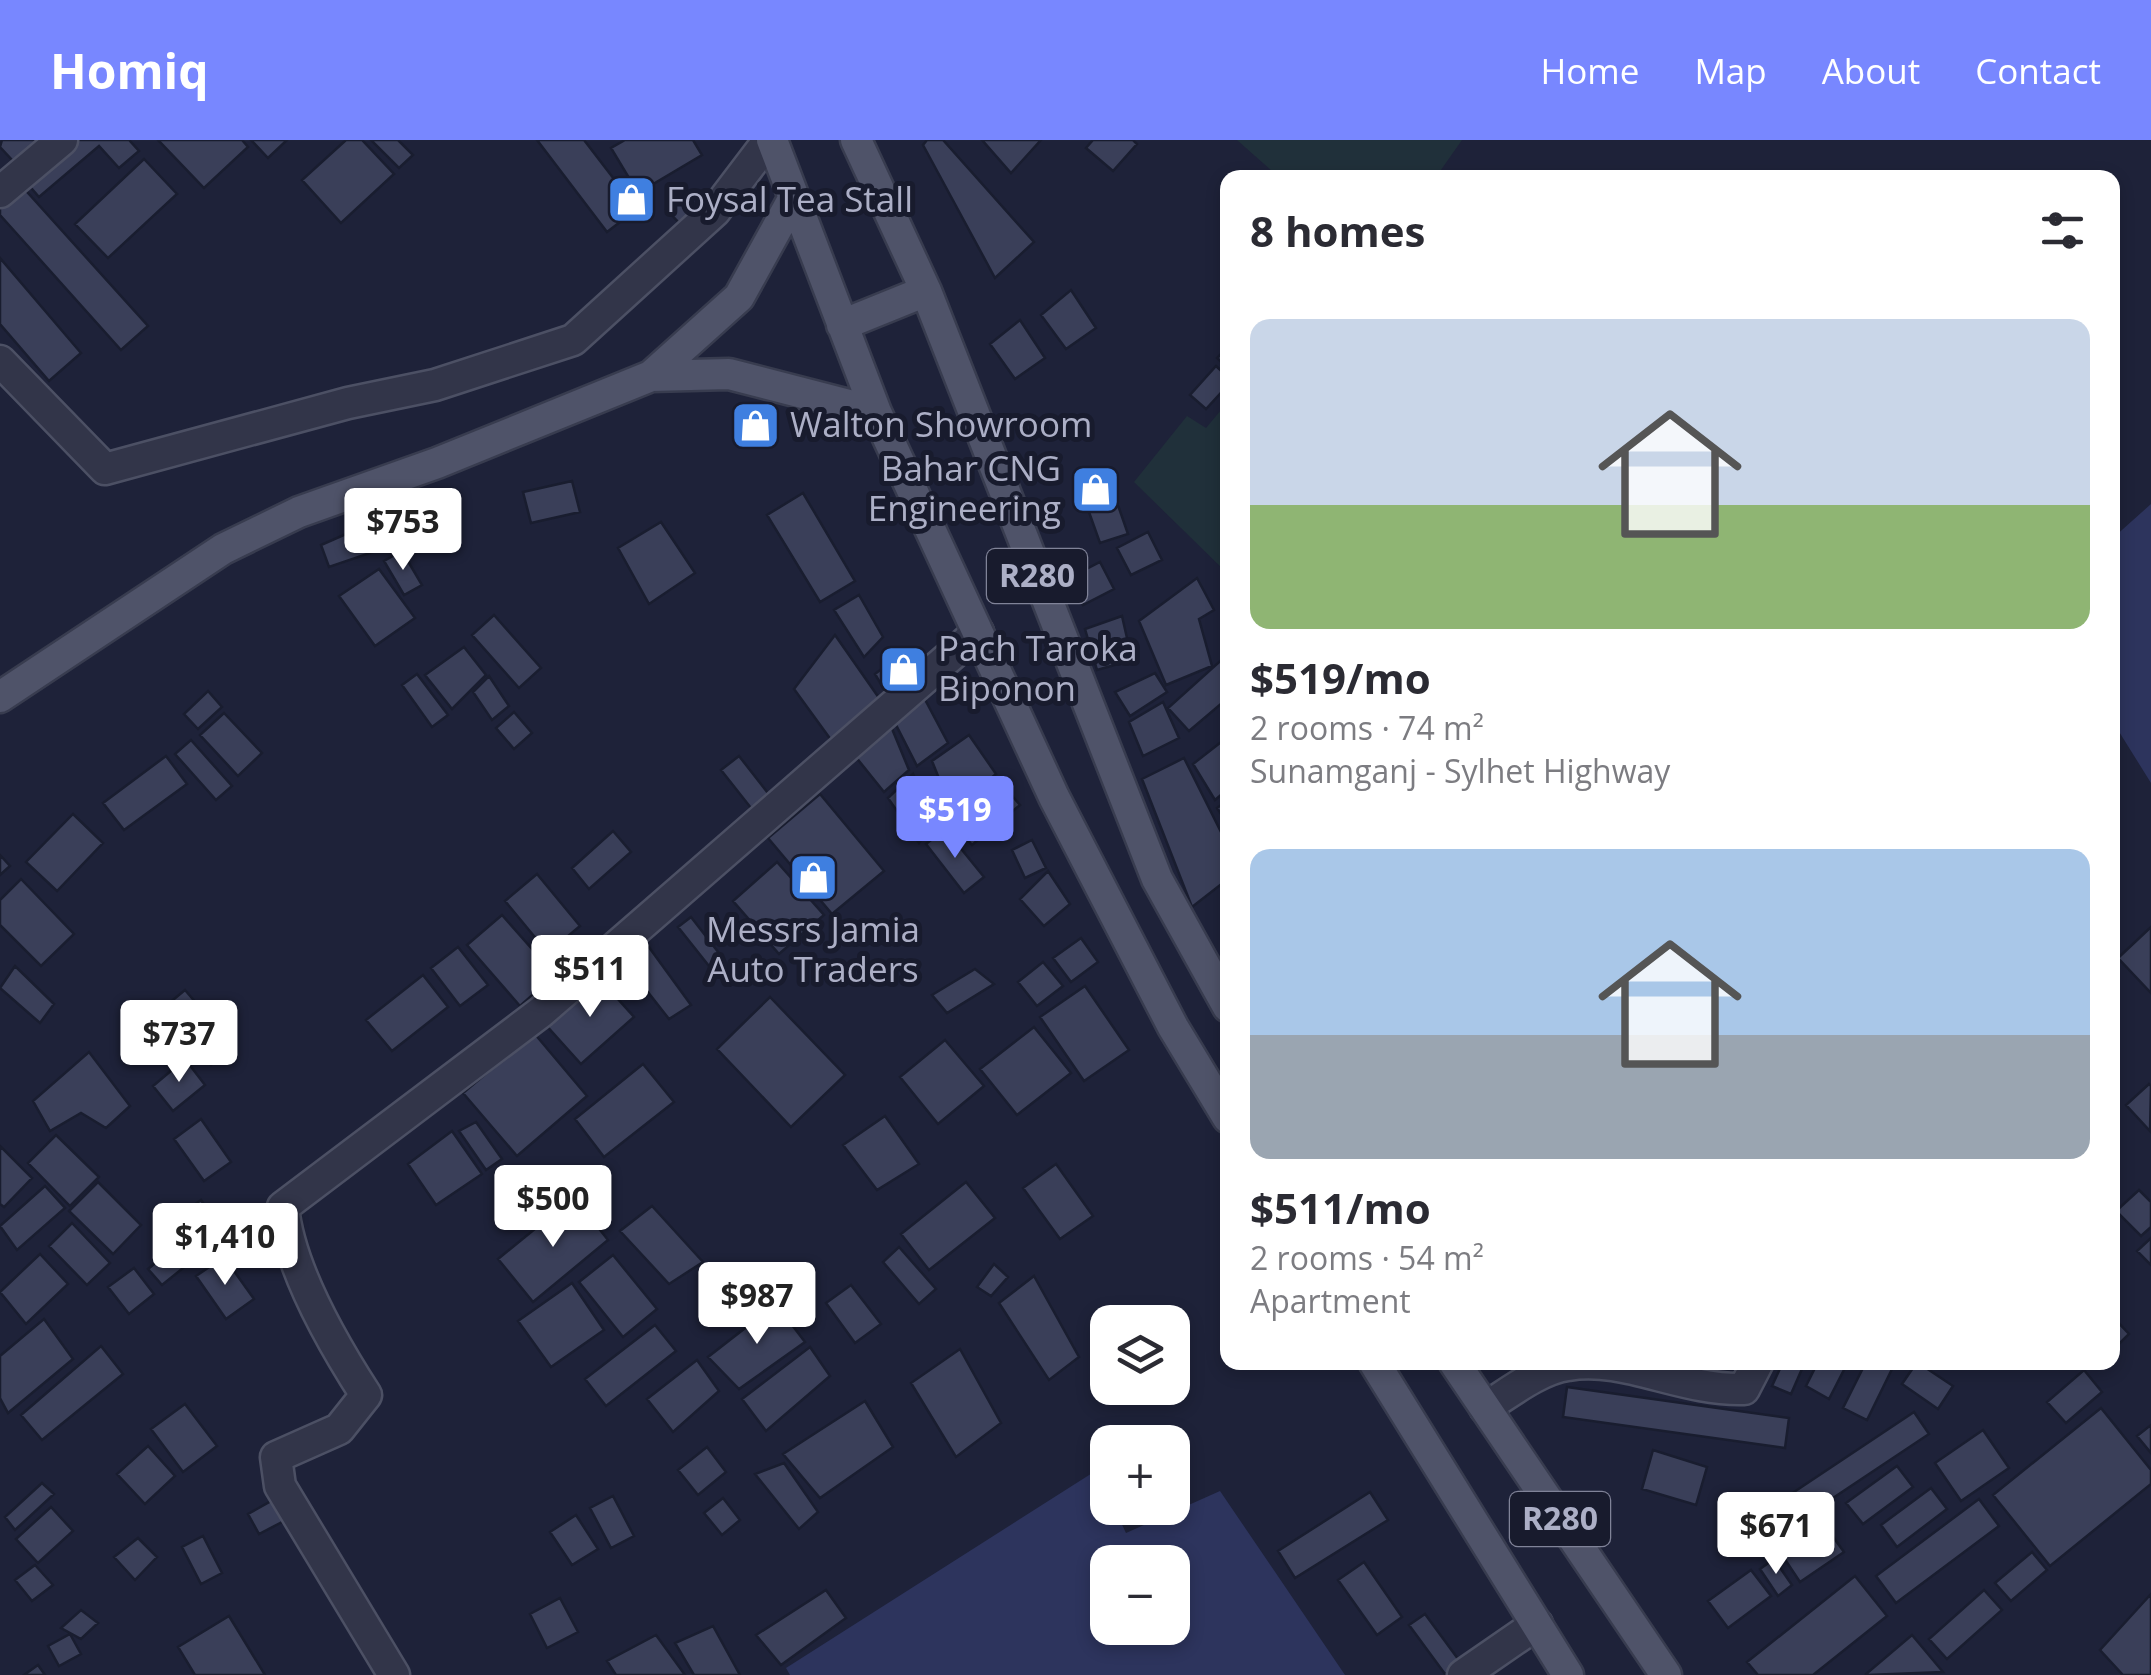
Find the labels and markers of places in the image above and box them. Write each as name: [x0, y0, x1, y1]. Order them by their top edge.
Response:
shop icon: Foysal Tea Stall: [605, 174, 657, 226]
place label: Foysal Tea Stall: [666, 175, 913, 222]
shop icon: Walton Showroom: [729, 399, 781, 451]
place label: Walton Showroom: [790, 400, 1092, 447]
place label: Bahar CNG Engineering: [868, 444, 1061, 531]
shop icon: Bahar CNG Engineering: [1070, 463, 1122, 515]
pin: $753: [344, 488, 462, 573]
place label: Pach Taroka Biponon: [938, 624, 1138, 711]
shop icon: Pach Taroka Biponon: [877, 643, 929, 695]
pin: $519: [896, 776, 1014, 861]
shop icon: Messrs Jamia Auto Traders: [787, 852, 839, 904]
place label: Messrs Jamia Auto Traders: [706, 905, 920, 992]
pin: $511: [531, 935, 649, 1020]
pin: $737: [120, 1000, 238, 1085]
pin: $500: [494, 1165, 612, 1250]
pin: $1,410: [144, 1203, 306, 1288]
pin: $987: [698, 1262, 816, 1347]
pin: $671: [1717, 1492, 1835, 1577]

